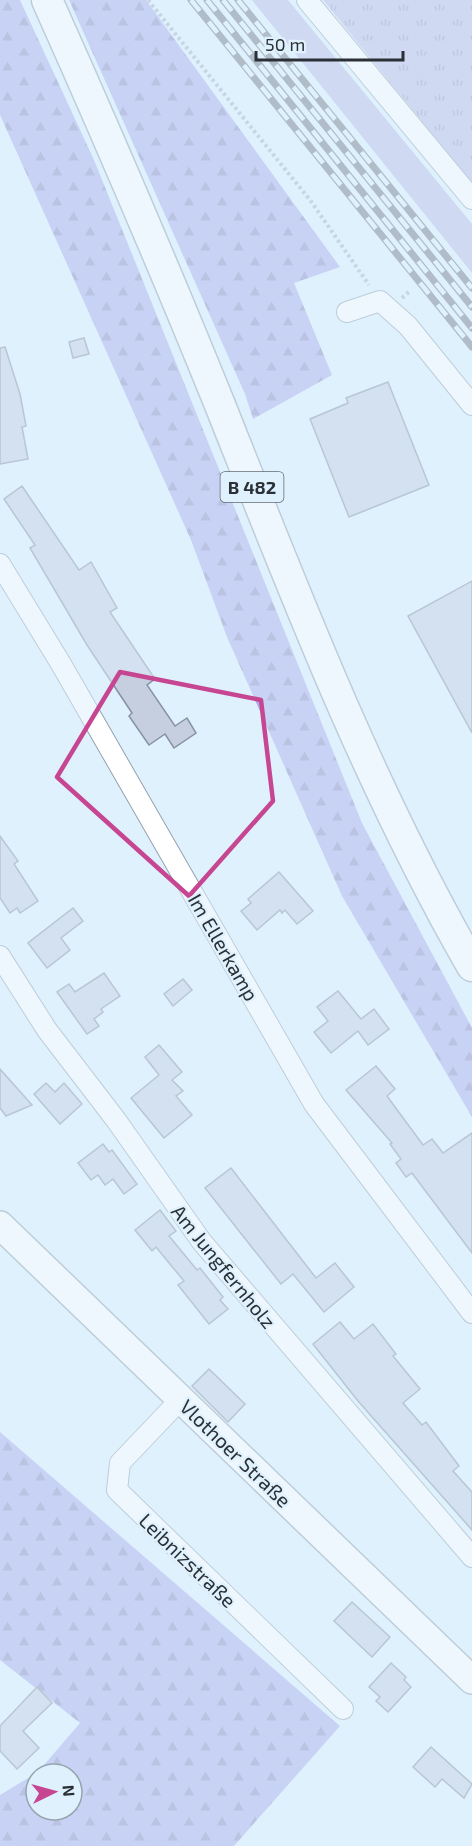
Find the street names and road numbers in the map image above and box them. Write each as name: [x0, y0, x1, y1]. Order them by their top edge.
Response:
road number: B 482: [220, 472, 284, 502]
street label: Im Ellerkamp: [184, 889, 264, 1005]
street label: Am Jungfernholz: [167, 1199, 281, 1333]
street label: Vlothoer Straße: [176, 1394, 296, 1512]
street label: Leibnizstraße: [135, 1508, 241, 1612]

